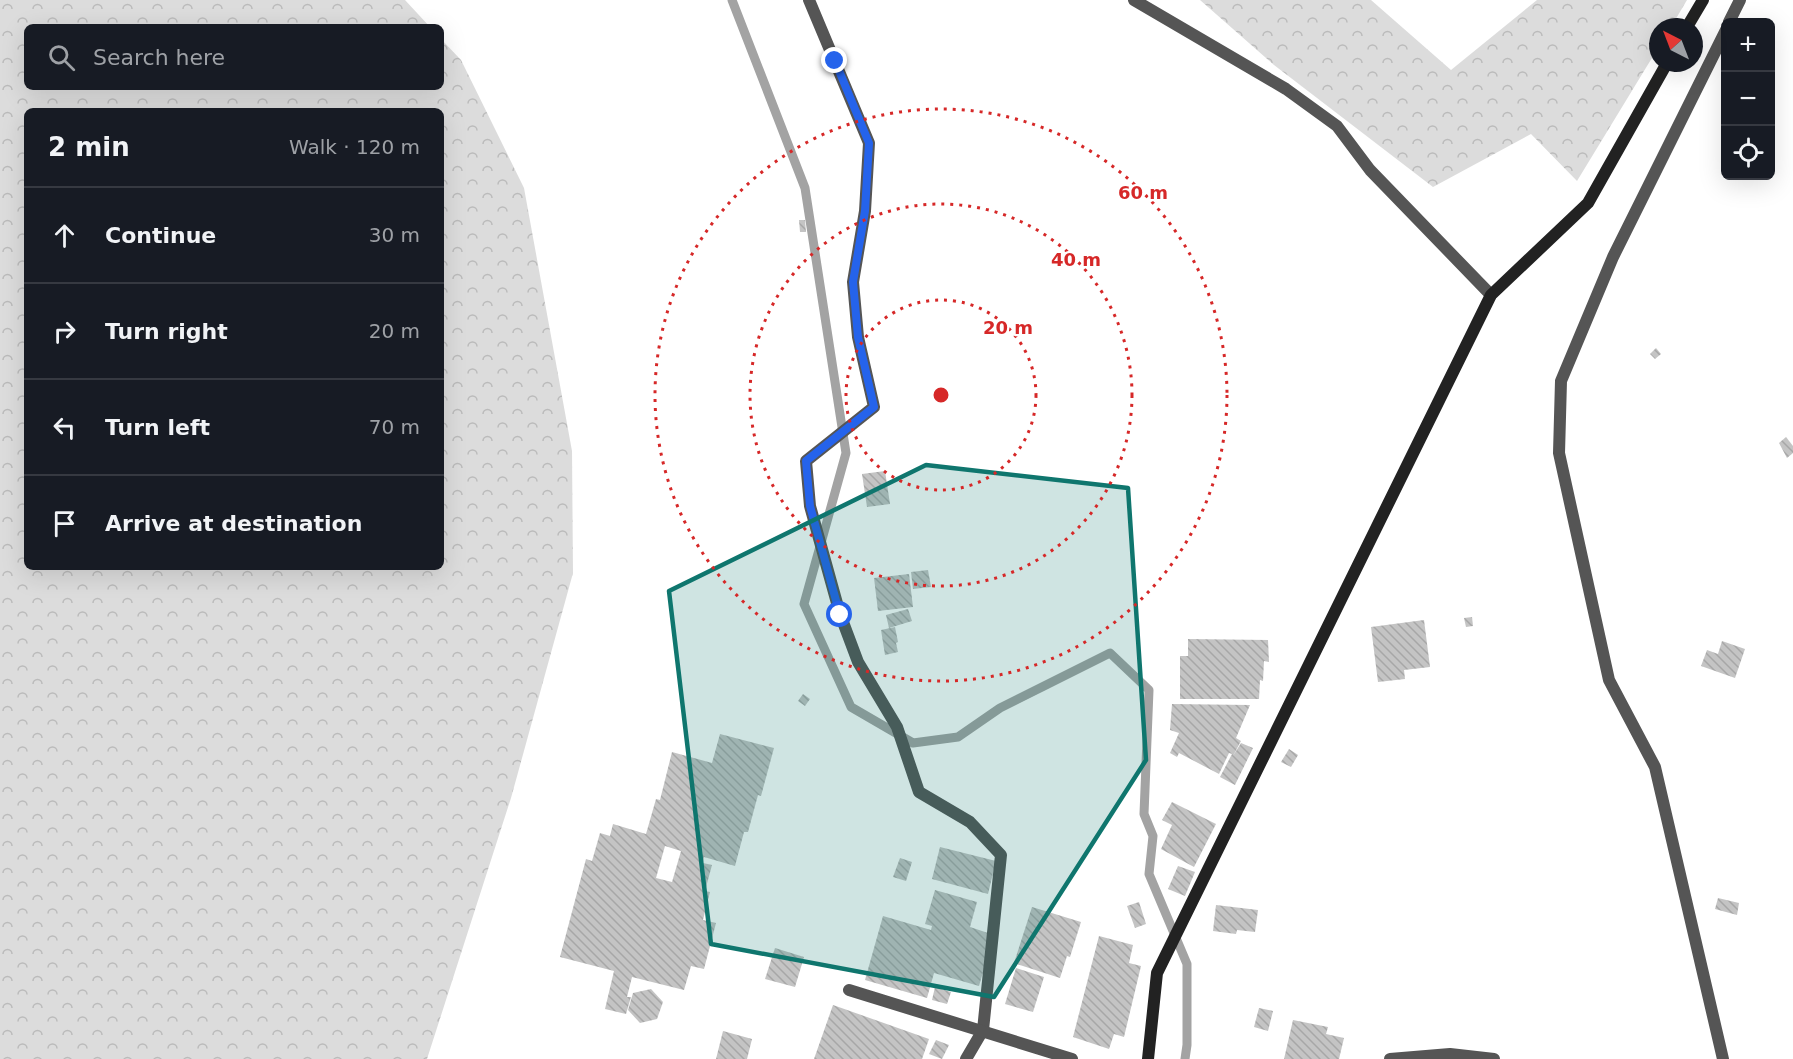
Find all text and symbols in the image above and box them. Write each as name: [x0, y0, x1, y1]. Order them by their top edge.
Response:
north arrow: [1649, 18, 1703, 72]
map controls: [1721, 18, 1775, 180]
button: +: [1721, 18, 1775, 72]
search box: [24, 24, 444, 90]
icon: search: [45, 41, 78, 74]
text: Search here: [93, 45, 225, 70]
route end: [821, 47, 847, 73]
button: −: [1721, 72, 1775, 126]
button: locate: [1721, 126, 1775, 180]
text: 2 min: [48, 132, 130, 162]
text: Walk · 120 m: [289, 135, 420, 159]
text: 60 m: [1118, 182, 1168, 203]
icon: ahead: [48, 219, 81, 252]
text: Continue: [105, 223, 216, 248]
text: 30 m: [369, 223, 420, 247]
text: 40 m: [1051, 249, 1101, 270]
icon: right: [48, 315, 81, 348]
text: 20 m: [983, 317, 1033, 338]
text: Turn right: [105, 319, 228, 344]
text: 20 m: [369, 319, 420, 343]
centre of rings: [931, 385, 951, 405]
icon: left: [48, 411, 81, 444]
text: Turn left: [105, 415, 210, 440]
text: 70 m: [369, 415, 420, 439]
icon: arrive: [48, 507, 81, 540]
text: Arrive at destination: [105, 511, 362, 536]
route start: [826, 601, 852, 627]

